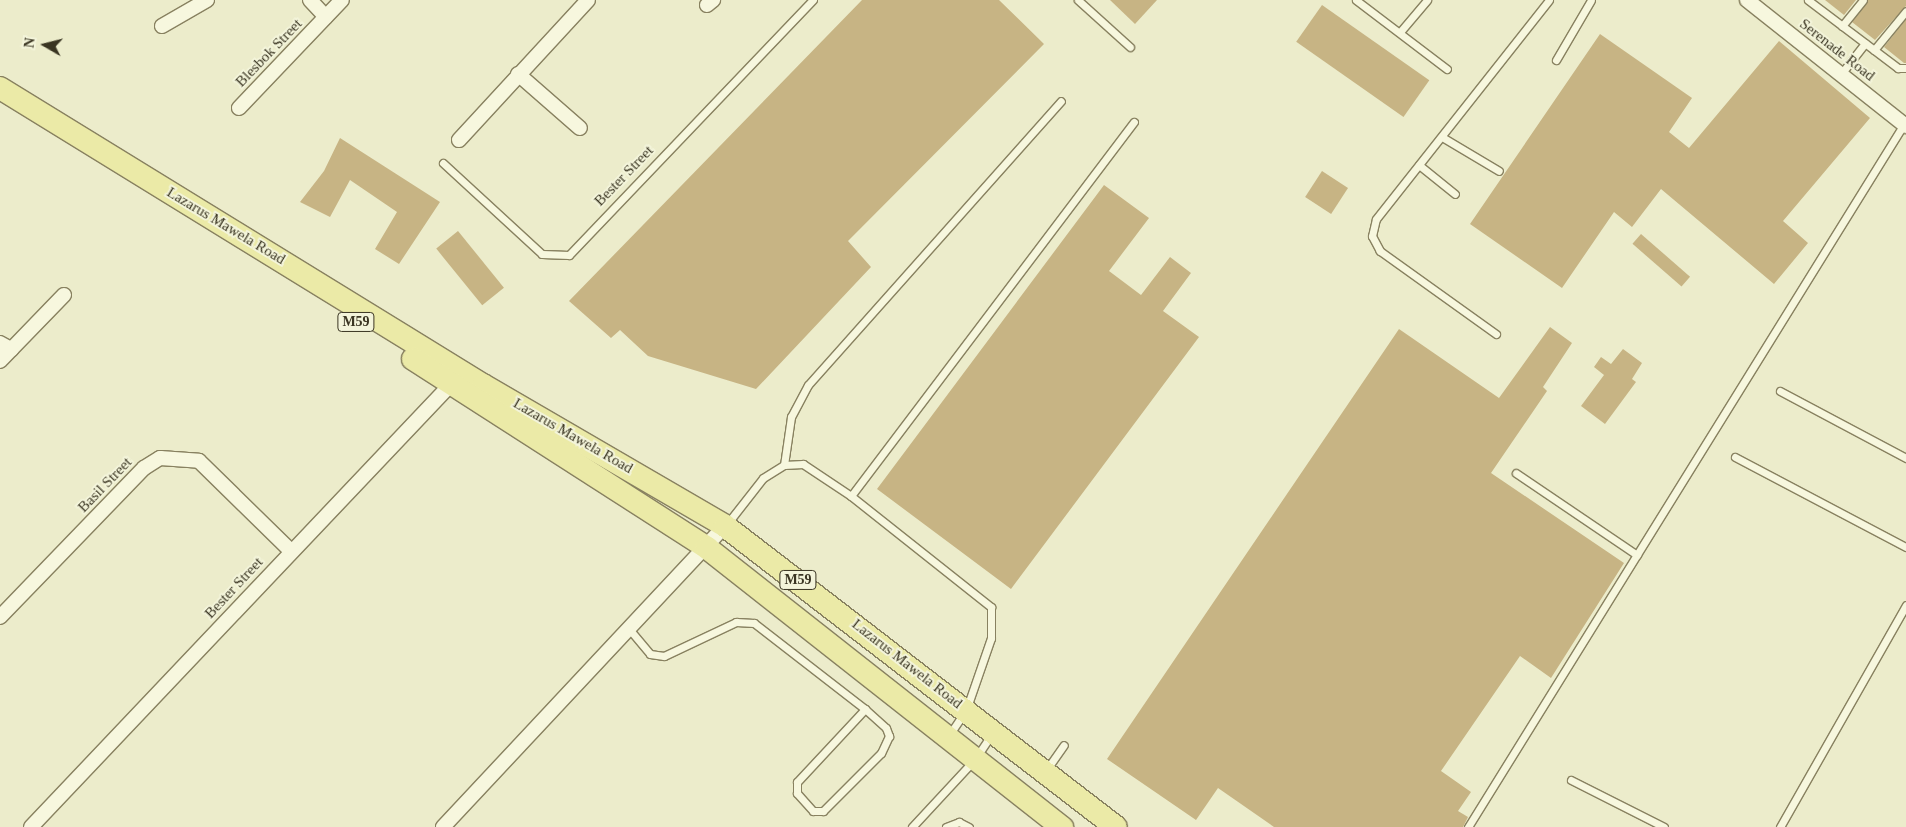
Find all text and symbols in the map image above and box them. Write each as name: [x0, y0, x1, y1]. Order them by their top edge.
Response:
street label: Blesbok Street: [232, 15, 306, 91]
street label: Serenade Road: [1796, 15, 1878, 85]
north arrow: [20, 20, 70, 70]
text: N: [22, 37, 38, 49]
street label: Bester Street: [591, 142, 657, 210]
street label: Lazarus Mawela Road: [164, 184, 288, 268]
road number: M59: [337, 311, 375, 334]
street label: Lazarus Mawela Road: [510, 394, 636, 478]
street label: Basil Street: [74, 454, 136, 516]
street label: Bester Street: [201, 554, 267, 622]
road number: M59: [779, 568, 817, 592]
street label: Lazarus Mawela Road: [848, 615, 966, 713]

